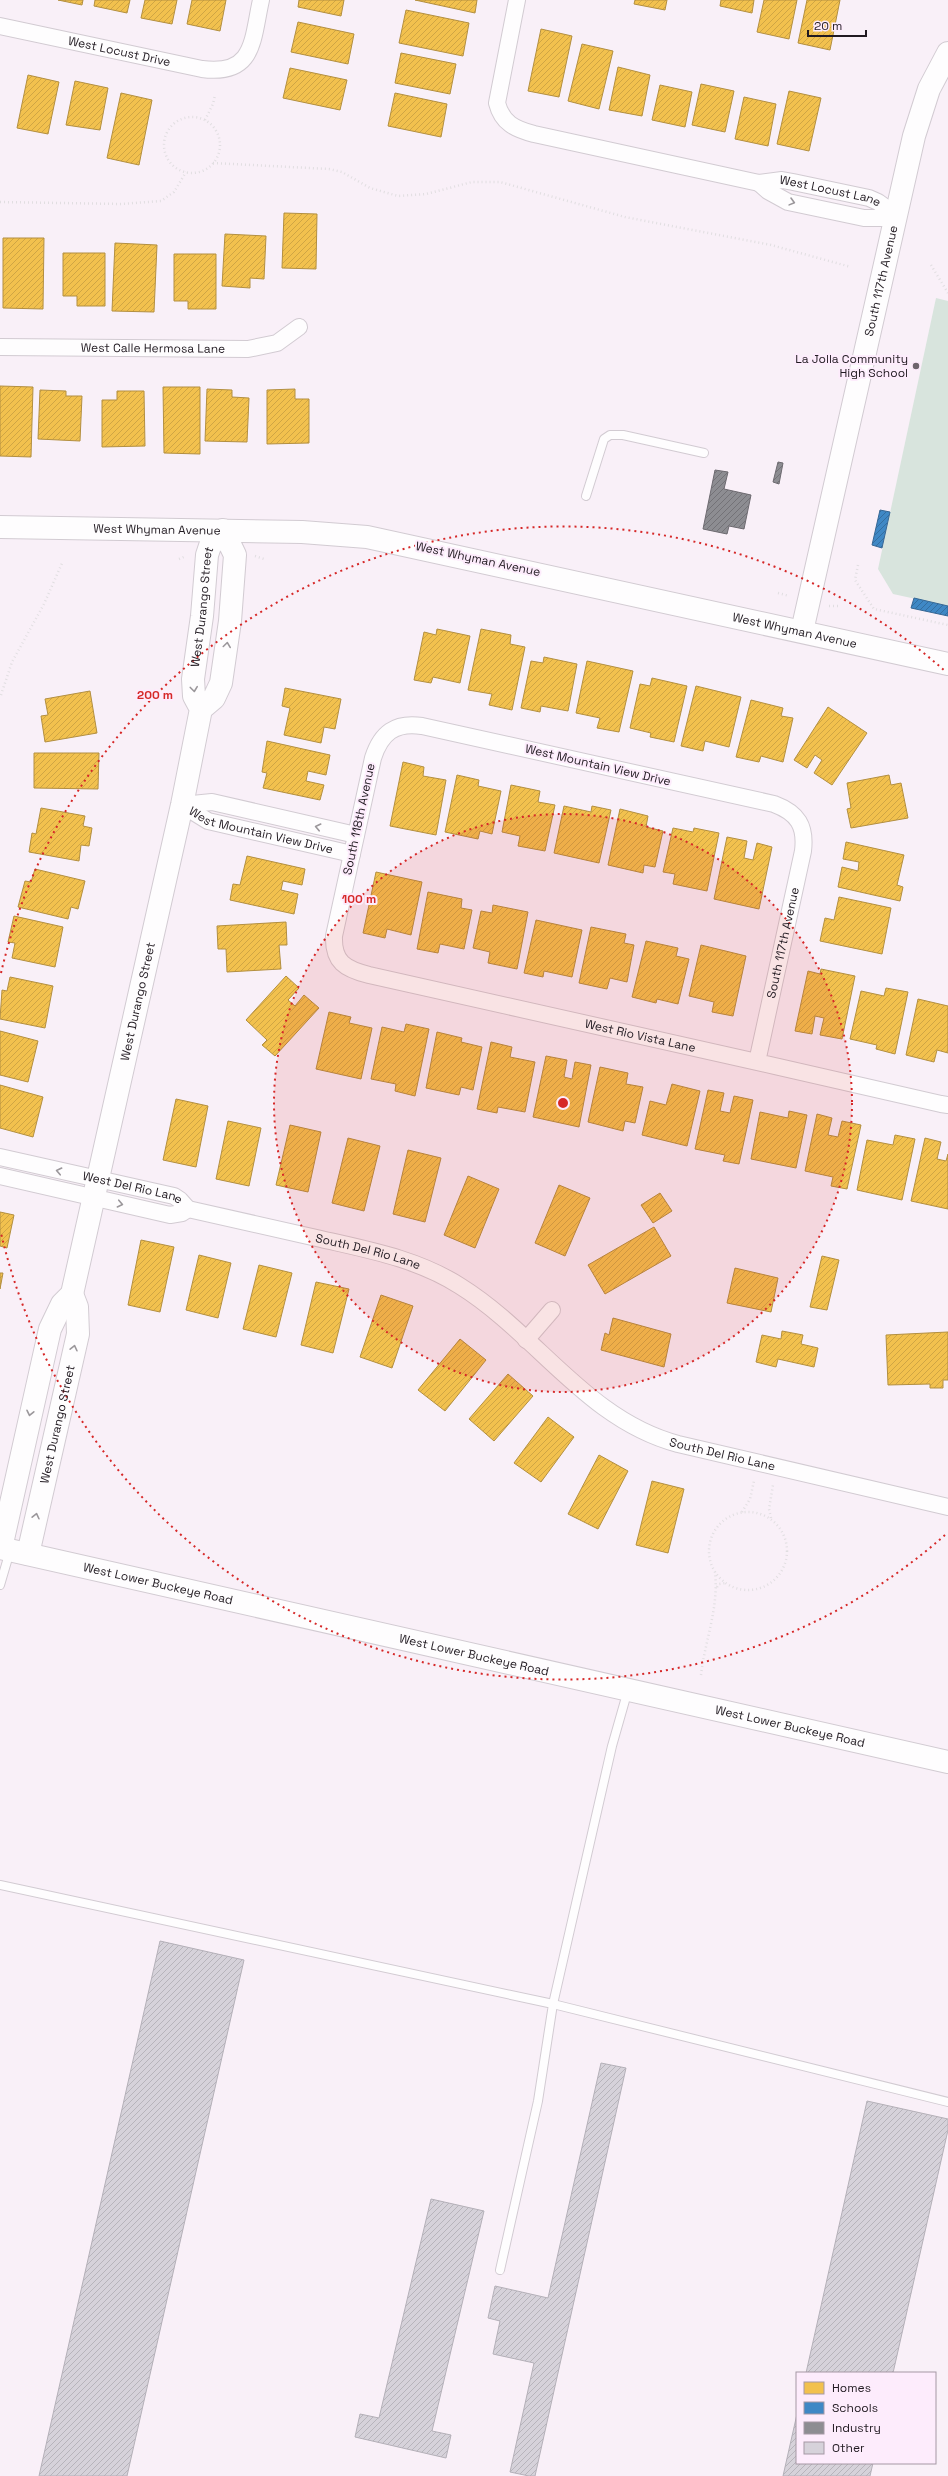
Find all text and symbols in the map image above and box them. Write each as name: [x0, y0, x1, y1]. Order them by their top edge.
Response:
scale bar: [808, 12, 866, 38]
text: 20 m: [814, 18, 842, 34]
street label: West Locust Drive: [67, 33, 172, 70]
street label: West Locust Lane: [778, 172, 883, 210]
one-way arrow: [789, 198, 795, 206]
street label: South 117th Avenue: [861, 224, 902, 338]
street label: West Calle Hermosa Lane: [81, 340, 225, 357]
place label: La Jolla Community High School: [795, 351, 908, 381]
marker: La Jolla Community High School: [911, 361, 921, 371]
street label: West Whyman Avenue: [93, 521, 221, 539]
street label: West Whyman Avenue: [414, 538, 542, 580]
street label: West Durango Street: [187, 544, 217, 668]
street label: West Whyman Avenue: [731, 609, 859, 652]
one-way arrow: [222, 642, 231, 648]
one-way arrow: [189, 686, 198, 692]
text: 200 m: [137, 687, 173, 703]
street label: West Mountain View Drive: [524, 740, 672, 790]
street label: South 118th Avenue: [339, 762, 379, 876]
street label: West Mountain View Drive: [186, 803, 335, 857]
one-way arrow: [315, 823, 321, 831]
street label: South 117th Avenue: [763, 886, 803, 1000]
text: 100 m: [342, 891, 376, 907]
street label: West Durango Street: [117, 941, 159, 1062]
street label: West Rio Vista Lane: [583, 1016, 697, 1056]
centre of rings: [556, 1096, 570, 1110]
one-way arrow: [56, 1168, 62, 1176]
street label: West Del Rio Lane: [81, 1168, 186, 1208]
one-way arrow: [117, 1199, 123, 1207]
street label: South Del Rio Lane: [314, 1230, 423, 1273]
one-way arrow: [70, 1345, 78, 1352]
street label: West Durango Street: [36, 1363, 79, 1485]
one-way arrow: [27, 1410, 35, 1416]
street label: South Del Rio Lane: [667, 1434, 777, 1474]
one-way arrow: [32, 1513, 40, 1519]
street label: West Lower Buckeye Road: [82, 1559, 234, 1608]
street label: West Lower Buckeye Road: [398, 1630, 551, 1680]
street label: West Lower Buckeye Road: [714, 1702, 867, 1751]
legend: [796, 2372, 936, 2464]
text: Homes: [832, 2380, 871, 2396]
text: Schools: [832, 2400, 878, 2416]
text: Industry: [832, 2420, 881, 2436]
text: Other: [832, 2440, 865, 2456]

